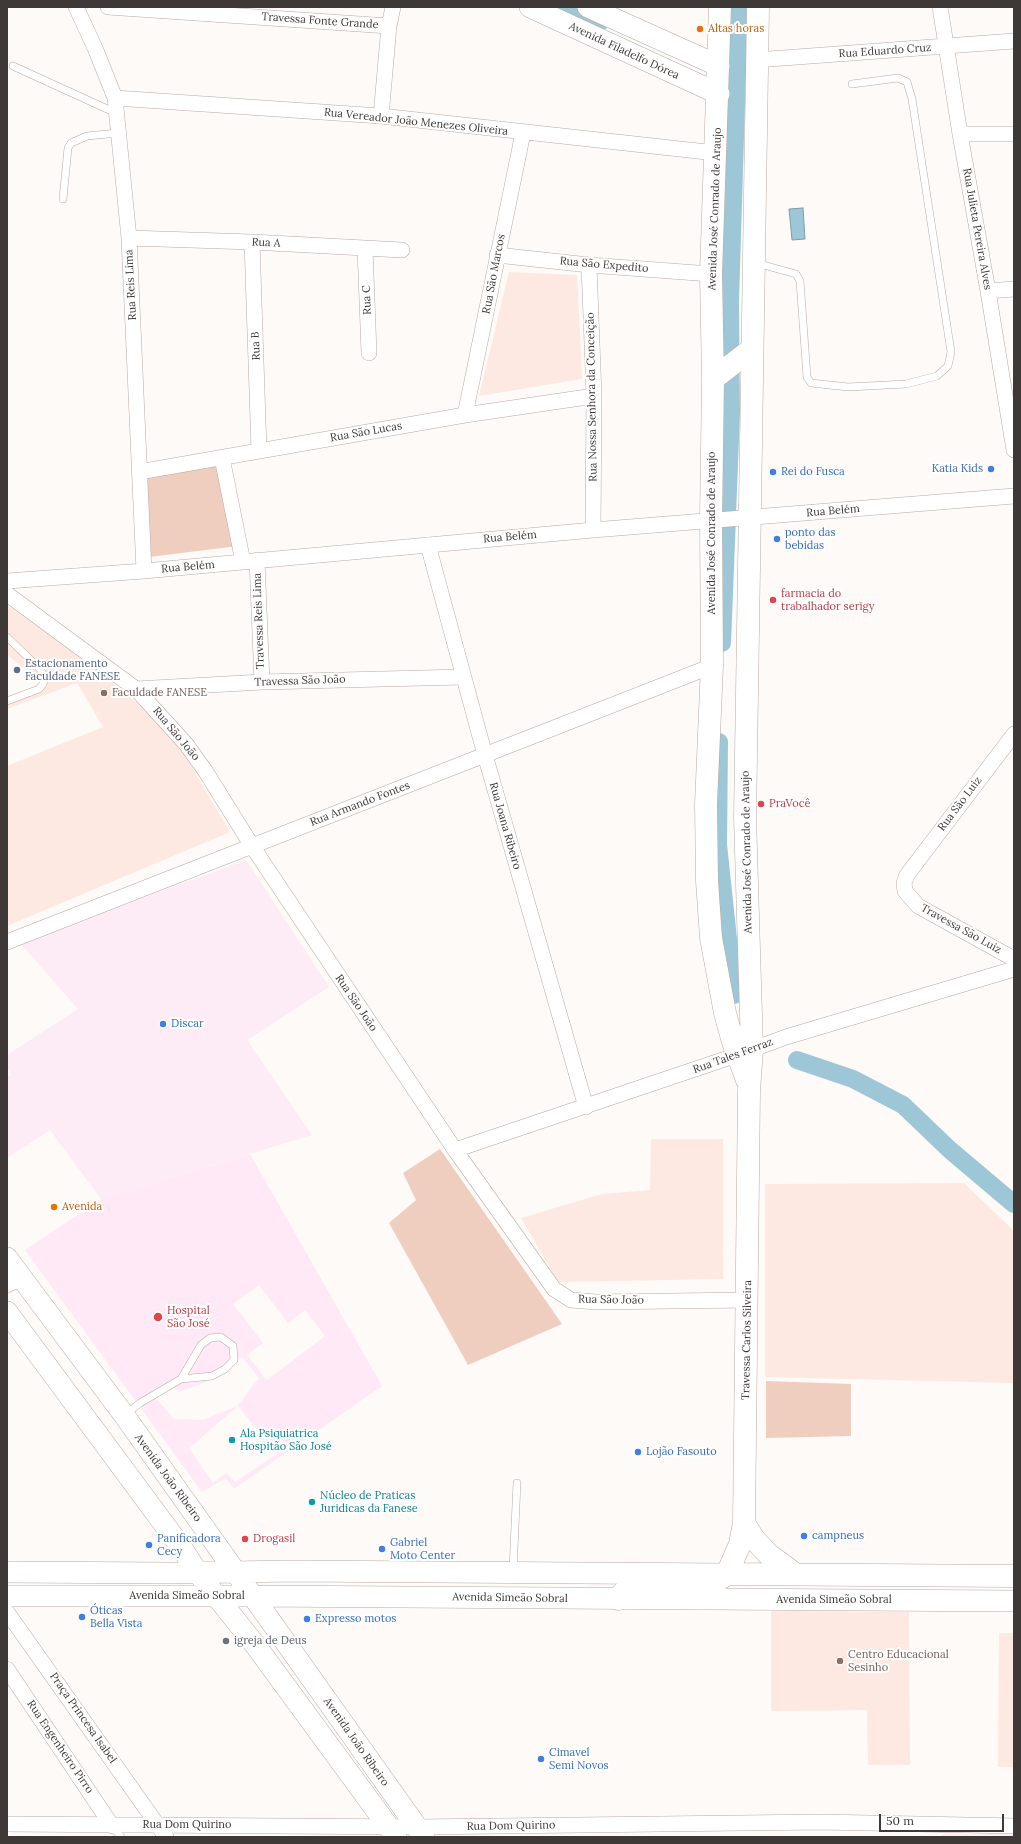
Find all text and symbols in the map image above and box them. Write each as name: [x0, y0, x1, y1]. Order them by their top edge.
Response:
street label: Travessa Fonte Grande: [261, 10, 379, 32]
street label: Avenida Filadelfo Dórea: [567, 20, 681, 82]
place label: Altas horas: [708, 22, 764, 36]
marker: Altas horas: [695, 24, 705, 34]
street label: Rua Eduardo Cruz: [838, 41, 932, 61]
street label: Rua Vereador João Menezes Oliveira: [323, 106, 509, 138]
street label: Avenida José Conrado de Araujo: [706, 127, 724, 291]
street label: Rua Julieta Pereira Alves: [960, 167, 994, 291]
street label: Rua São Marcos: [480, 233, 508, 315]
street label: Rua A: [251, 236, 281, 250]
street label: Rua Reis Lima: [123, 249, 139, 321]
street label: Rua São Expedito: [559, 255, 649, 275]
street label: Rua C: [360, 285, 374, 315]
street label: Rua Nossa Senhora da Conceição: [584, 312, 600, 482]
street label: Rua B: [249, 331, 263, 361]
street label: Rua São Lucas: [329, 419, 403, 445]
street label: Avenida José Conrado de Araujo: [705, 451, 719, 615]
place label: Katia Kids: [932, 462, 983, 476]
marker: Katia Kids: [986, 464, 996, 474]
place label: Rei do Fusca: [781, 465, 845, 479]
marker: Rei do Fusca: [768, 467, 778, 477]
street label: Rua Belém: [806, 502, 860, 520]
place label: ponto das bebidas: [785, 526, 836, 552]
street label: Rua Belém: [483, 528, 537, 546]
marker: ponto das bebidas: [772, 534, 782, 544]
street label: Rua Belém: [161, 558, 215, 576]
street label: Travessa Reis Lima: [251, 573, 267, 669]
place label: farmacia do trabalhador serigy: [781, 587, 875, 613]
marker: farmacia do trabalhador serigy: [768, 595, 778, 605]
place label: Estacionamento Faculdade FANESE: [25, 657, 120, 683]
marker: Estacionamento Faculdade FANESE: [12, 665, 22, 675]
street label: Travessa São João: [254, 673, 346, 689]
place label: Faculdade FANESE: [112, 686, 207, 700]
marker: Faculdade FANESE: [99, 688, 109, 698]
street label: Rua São João: [150, 705, 202, 763]
street label: Avenida José Conrado de Araujo: [739, 770, 755, 934]
street label: Rua São Luiz: [935, 774, 985, 834]
street label: Rua Armando Fontes: [308, 779, 412, 829]
street label: Rua Joana Ribeiro: [486, 781, 524, 871]
place label: PraVocê: [769, 797, 810, 811]
marker: PraVocê: [756, 799, 766, 809]
street label: Travessa São Luiz: [918, 901, 1004, 957]
street label: Rua São João: [332, 972, 380, 1034]
place label: Discar: [171, 1017, 204, 1031]
marker: Discar: [158, 1019, 168, 1029]
street label: Rua Tales Ferraz: [691, 1035, 775, 1077]
place label: Avenida: [62, 1200, 102, 1214]
marker: Avenida: [49, 1202, 59, 1212]
street label: Travessa Carlos Silveira: [739, 1280, 755, 1400]
street label: Rua São João: [578, 1293, 644, 1307]
place label: Hospital São José: [167, 1304, 210, 1330]
marker: Hospital São José: [152, 1311, 164, 1323]
place label: Ala Psiquiatrica Hospitão São José: [240, 1427, 332, 1453]
street label: Avenida João Ribeiro: [132, 1432, 204, 1524]
marker: Ala Psiquiatrica Hospitão São José: [227, 1435, 237, 1445]
place label: Lojão Fasouto: [646, 1445, 717, 1459]
marker: Lojão Fasouto: [633, 1447, 643, 1457]
place label: Núcleo de Praticas Juridicas da Fanese: [320, 1489, 418, 1515]
marker: Núcleo de Praticas Juridicas da Fanese: [307, 1497, 317, 1507]
place label: campneus: [812, 1529, 864, 1543]
marker: campneus: [799, 1531, 809, 1541]
place label: Panificadora Cecy: [157, 1532, 221, 1558]
place label: Drogasil: [253, 1532, 295, 1546]
marker: Drogasil: [240, 1534, 250, 1544]
place label: Gabriel Moto Center: [390, 1536, 455, 1562]
marker: Panificadora Cecy: [144, 1540, 154, 1550]
marker: Gabriel Moto Center: [377, 1544, 387, 1554]
street label: Avenida Simeão Sobral: [129, 1589, 245, 1603]
street label: Avenida Simeão Sobral: [452, 1590, 568, 1606]
street label: Avenida Simeão Sobral: [776, 1593, 892, 1607]
place label: Óticas Bella Vista: [90, 1604, 142, 1630]
marker: Óticas Bella Vista: [77, 1612, 87, 1622]
place label: Expresso motos: [315, 1612, 396, 1626]
marker: Expresso motos: [302, 1614, 312, 1624]
place label: igreja de Deus: [234, 1634, 307, 1648]
marker: igreja de Deus: [221, 1636, 231, 1646]
place label: Centro Educacional Sesinho: [848, 1648, 949, 1674]
marker: Centro Educacional Sesinho: [835, 1656, 845, 1666]
street label: Praça Princesa Isabel: [47, 1670, 119, 1766]
street label: Avenida João Ribeiro: [320, 1695, 392, 1789]
street label: Rua Engenheiro Pirro: [24, 1698, 96, 1796]
place label: Cimavel Semi Novos: [549, 1746, 609, 1772]
marker: Cimavel Semi Novos: [536, 1754, 546, 1764]
scale bar: [881, 1806, 1006, 1832]
text: 50 m: [886, 1813, 914, 1828]
street label: Rua Dom Quirino: [143, 1818, 231, 1832]
street label: Rua Dom Quirino: [467, 1819, 555, 1833]

